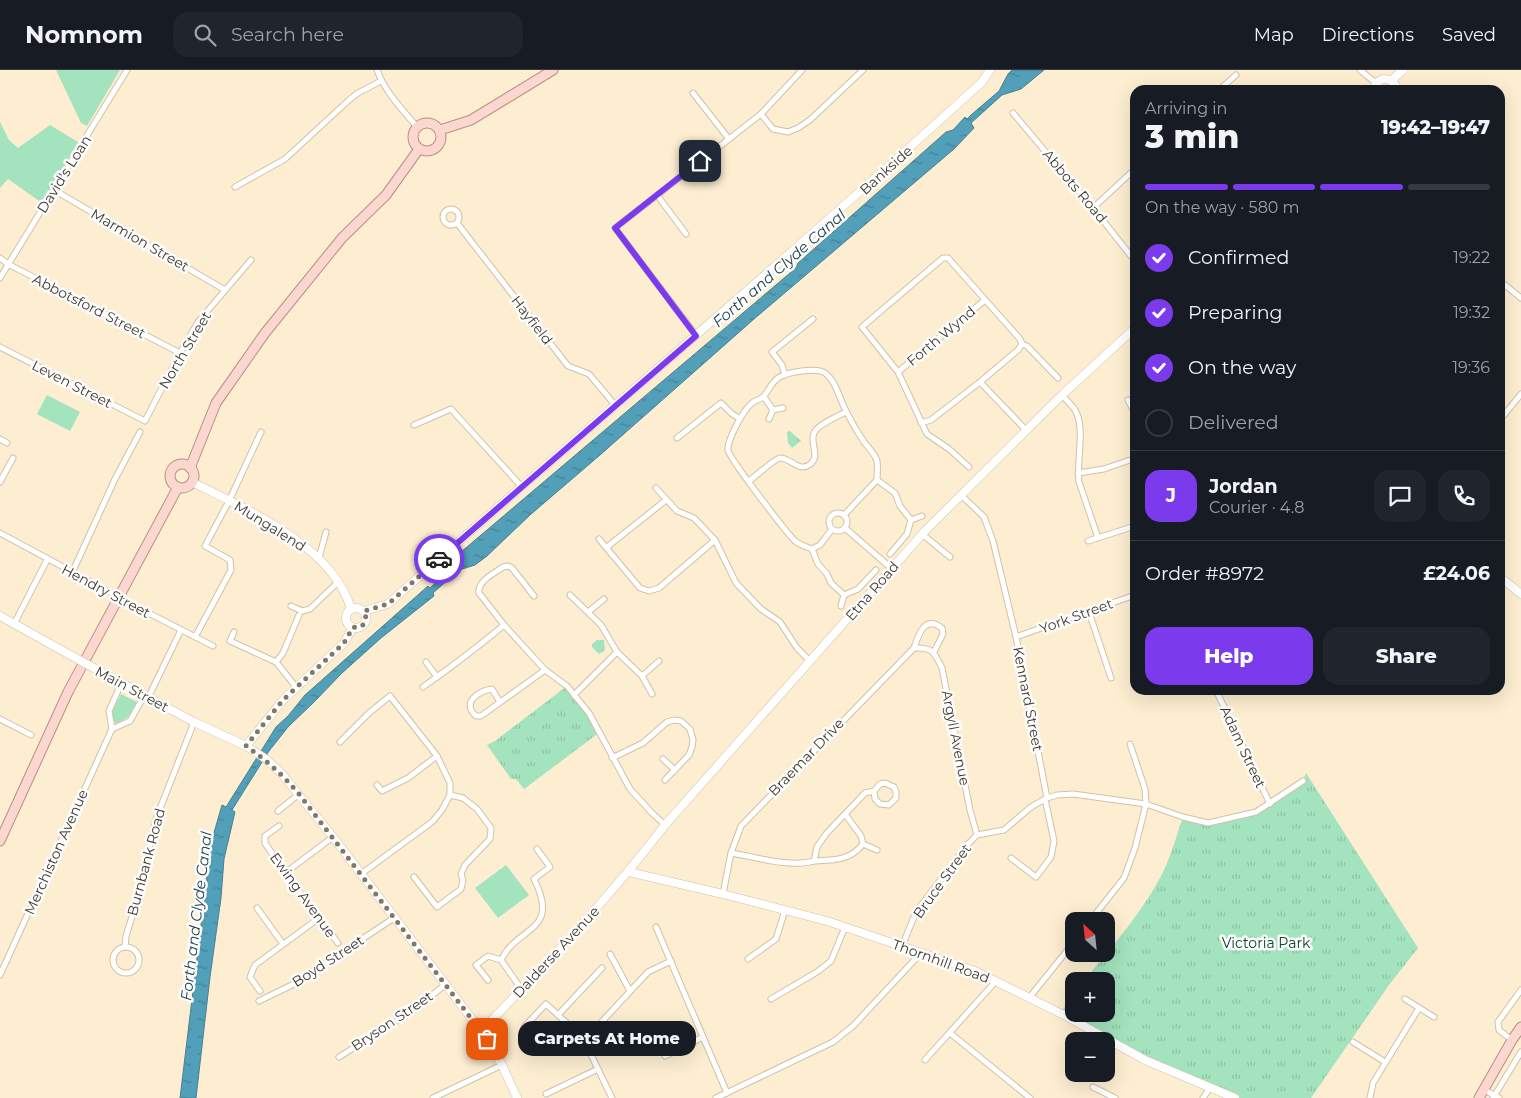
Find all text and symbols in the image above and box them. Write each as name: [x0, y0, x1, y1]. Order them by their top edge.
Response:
search box: [173, 12, 523, 57]
text: Nomnom: [25, 20, 143, 49]
icon: search: [191, 21, 219, 49]
text: Search here: [231, 23, 344, 46]
text: Map: [1254, 24, 1294, 46]
text: Directions: [1322, 24, 1414, 46]
text: Saved: [1442, 24, 1496, 46]
text: Arriving in: [1145, 99, 1227, 118]
text: 19:42–19:47: [1381, 116, 1490, 139]
text: 3 min: [1145, 117, 1239, 156]
street label: David's Loan: [33, 132, 95, 216]
pin: [679, 140, 721, 182]
street label: Bankside: [856, 142, 916, 198]
street label: Abbots Road: [1039, 146, 1111, 226]
icon: home: [686, 147, 714, 175]
text: On the way · 580 m: [1145, 198, 1300, 217]
street label: Marmion Street: [88, 205, 192, 275]
water label: Forth and Clyde Canal: [709, 205, 849, 331]
icon: check: [1145, 244, 1173, 272]
text: Confirmed: [1188, 246, 1289, 269]
text: 19:22: [1453, 248, 1490, 267]
street label: Abbotsford Street: [29, 270, 149, 342]
street label: Hayfield: [507, 292, 557, 348]
icon: check: [1145, 299, 1173, 327]
text: Preparing: [1188, 301, 1283, 324]
street label: Forth Wynd: [903, 302, 979, 370]
text: 19:32: [1453, 303, 1490, 322]
street label: North Street: [155, 308, 215, 392]
icon: check: [1145, 354, 1173, 382]
street label: Leven Street: [29, 356, 115, 412]
text: On the way: [1188, 356, 1296, 379]
text: 19:36: [1452, 358, 1490, 377]
text: Delivered: [1188, 411, 1279, 434]
button: chat: [1374, 470, 1426, 522]
button: phone: [1438, 470, 1490, 522]
text: Jordan: [1209, 475, 1278, 498]
text: J: [1166, 484, 1176, 507]
street label: Mungalend: [231, 497, 309, 555]
text: Courier · 4.8: [1209, 498, 1305, 517]
courier: [414, 534, 464, 584]
icon: car: [425, 545, 453, 573]
street label: Etna Road: [841, 558, 903, 624]
street label: Hendry Street: [59, 560, 154, 622]
text: Order #8972: [1145, 562, 1264, 585]
text: £24.06: [1423, 562, 1490, 585]
street label: York Street: [1037, 594, 1115, 638]
button: Help: [1145, 627, 1313, 685]
button: Share: [1323, 627, 1490, 685]
street label: Kennard Street: [1009, 645, 1047, 753]
street label: Main Street: [92, 662, 172, 716]
street label: Argyll Avenue: [938, 689, 974, 787]
street label: Adam Street: [1216, 703, 1270, 791]
street label: Braemar Drive: [764, 714, 848, 800]
street label: Merchiston Avenue: [20, 787, 92, 917]
street label: Burnbank Road: [123, 806, 169, 918]
water label: Forth and Clyde Canal: [176, 830, 216, 1002]
street label: Bruce Street: [909, 840, 975, 922]
street label: Ewing Avenue: [266, 849, 340, 941]
street label: Dalderse Avenue: [509, 902, 603, 1002]
north arrow: [1065, 912, 1115, 962]
map controls: [1065, 912, 1115, 1082]
street label: Boyd Street: [289, 931, 368, 991]
park label: Victoria Park: [1222, 934, 1311, 952]
street label: Thornhill Road: [890, 935, 992, 987]
button: +: [1065, 972, 1115, 1022]
street label: Bryson Street: [348, 987, 437, 1055]
pin: [466, 1018, 508, 1060]
callout: Carpets At Home: [517, 1022, 694, 1056]
icon: bag: [473, 1025, 501, 1053]
text: Carpets At Home: [534, 1029, 680, 1048]
button: −: [1065, 1032, 1115, 1082]

